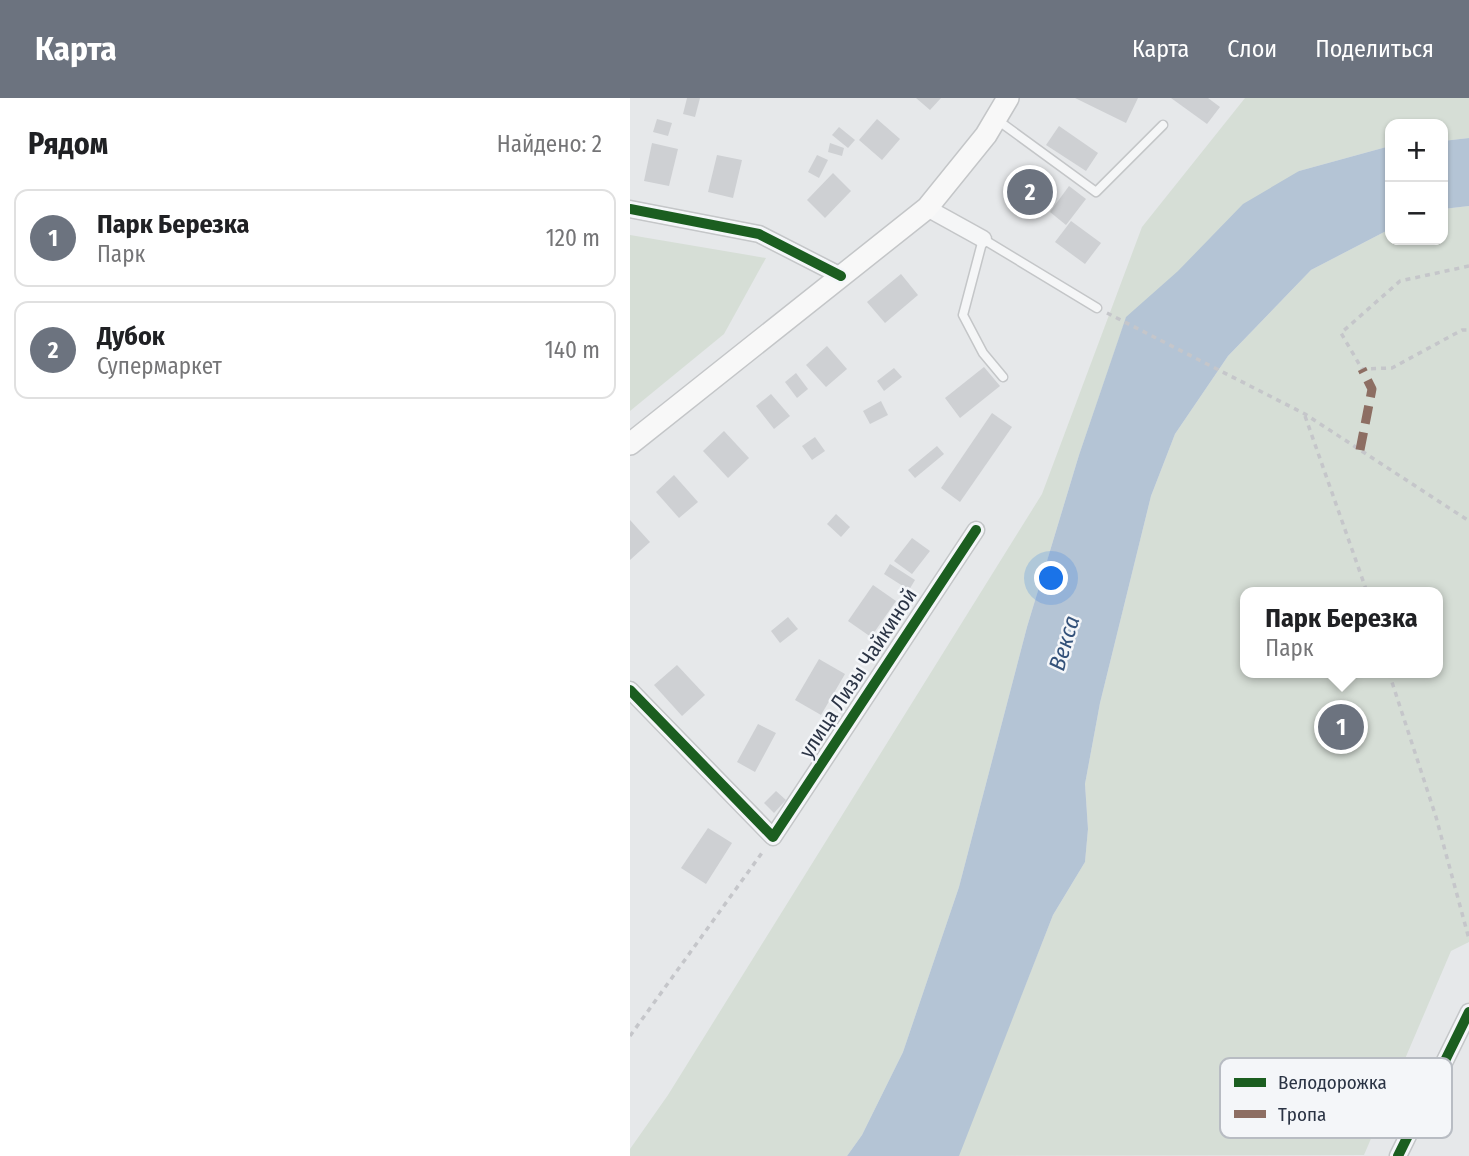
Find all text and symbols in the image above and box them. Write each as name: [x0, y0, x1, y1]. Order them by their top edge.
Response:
text: Карта: [35, 29, 117, 69]
text: Карта: [1132, 35, 1189, 63]
text: Слои: [1227, 35, 1277, 63]
text: Поделиться: [1315, 35, 1434, 63]
map controls: [1385, 119, 1448, 245]
button: +: [1385, 119, 1448, 182]
text: Рядом: [28, 126, 108, 162]
text: Найдено: 2: [497, 130, 602, 158]
pin: 2: [1007, 166, 1053, 218]
button: −: [1385, 182, 1448, 245]
text: Парк Березка: [97, 209, 249, 240]
text: 1: [48, 224, 58, 252]
text: 120 m: [546, 224, 600, 252]
text: Парк: [97, 240, 145, 268]
text: Дубок: [97, 321, 165, 352]
text: 2: [48, 336, 58, 364]
text: 140 m: [545, 336, 600, 364]
text: Супермаркет: [97, 352, 222, 380]
your location: [1034, 561, 1068, 595]
street label: улица Лизы Чайкиной: [793, 583, 923, 763]
popup: [1240, 587, 1443, 678]
text: Парк Березка: [1265, 603, 1418, 634]
water label: Векса: [1042, 612, 1086, 674]
text: Парк: [1265, 634, 1313, 662]
pin: 1: [1318, 701, 1364, 753]
legend: [1220, 1058, 1452, 1138]
text: Велодорожка: [1278, 1071, 1387, 1094]
text: Тропа: [1278, 1103, 1326, 1126]

